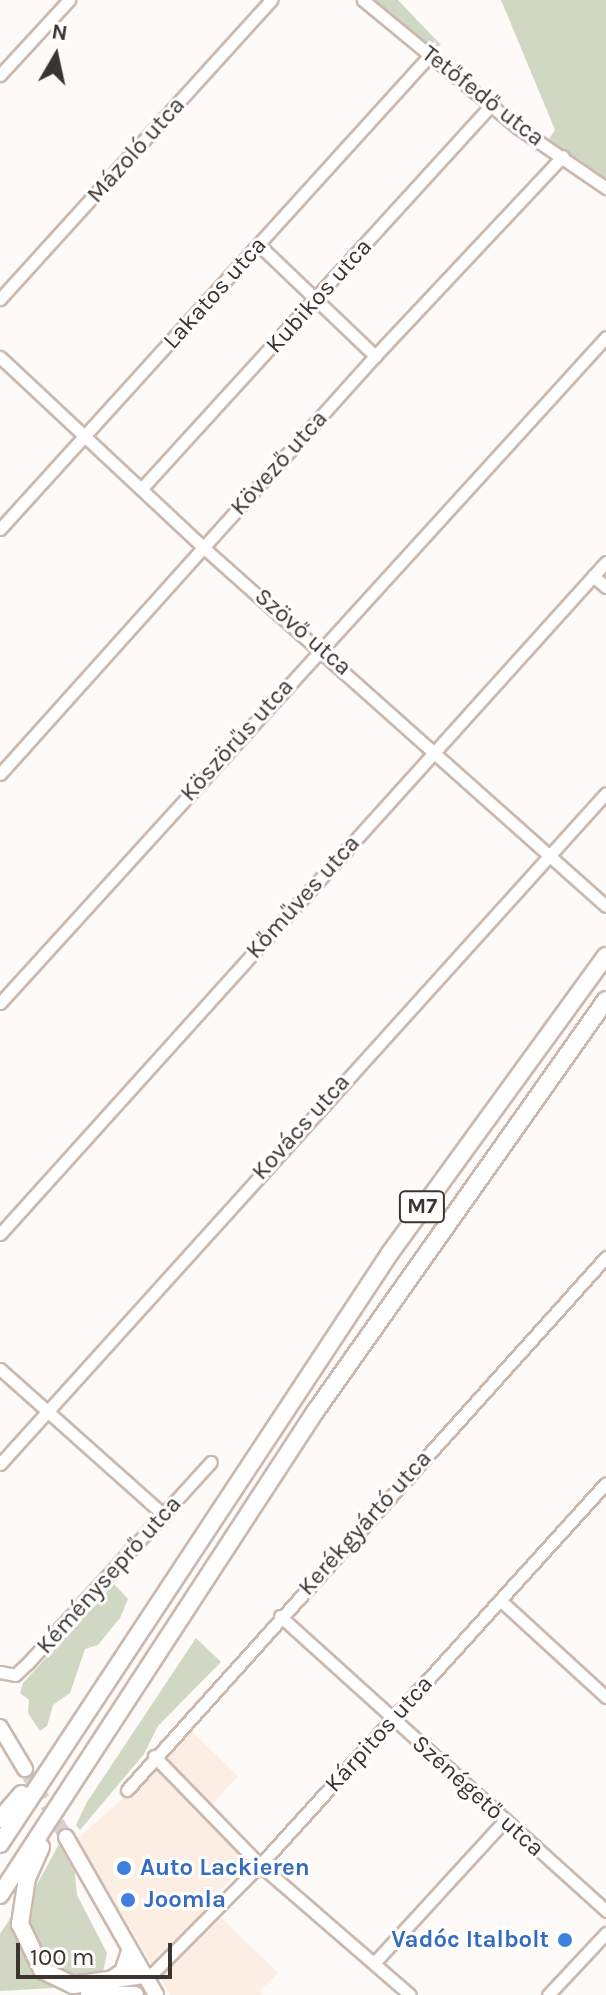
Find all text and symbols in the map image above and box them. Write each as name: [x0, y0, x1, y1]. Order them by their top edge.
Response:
north arrow: [16, 16, 96, 96]
text: N: [50, 18, 70, 46]
street label: Tetőfedő utca: [416, 39, 550, 153]
street label: Mázoló utca: [81, 91, 191, 209]
street label: Lakatos utca: [157, 231, 273, 355]
street label: Kubikos utca: [260, 233, 378, 359]
street label: Kövező utca: [224, 405, 334, 521]
street label: Szövő utca: [249, 582, 357, 682]
street label: Köszörűs utca: [174, 673, 300, 807]
street label: Kőműves utca: [240, 829, 366, 965]
street label: Kovács utca: [246, 1068, 356, 1186]
road number: M7: [398, 1189, 446, 1225]
street label: Kerékgyártó utca: [292, 1444, 438, 1602]
street label: Kéményseprő utca: [30, 1490, 188, 1660]
street label: Kárpitos utca: [319, 1670, 439, 1798]
street label: Szénégető utca: [406, 1729, 550, 1863]
place label: Auto Lackieren: [140, 1854, 310, 1882]
marker: Auto Lackieren: [115, 1859, 133, 1877]
place label: Joomla: [144, 1886, 226, 1914]
marker: Joomla: [119, 1891, 137, 1909]
place label: Vadóc Italbolt: [391, 1926, 549, 1954]
scale bar: [20, 1927, 176, 1977]
marker: Vadóc Italbolt: [556, 1931, 574, 1949]
text: 100 m: [30, 1943, 95, 1971]

